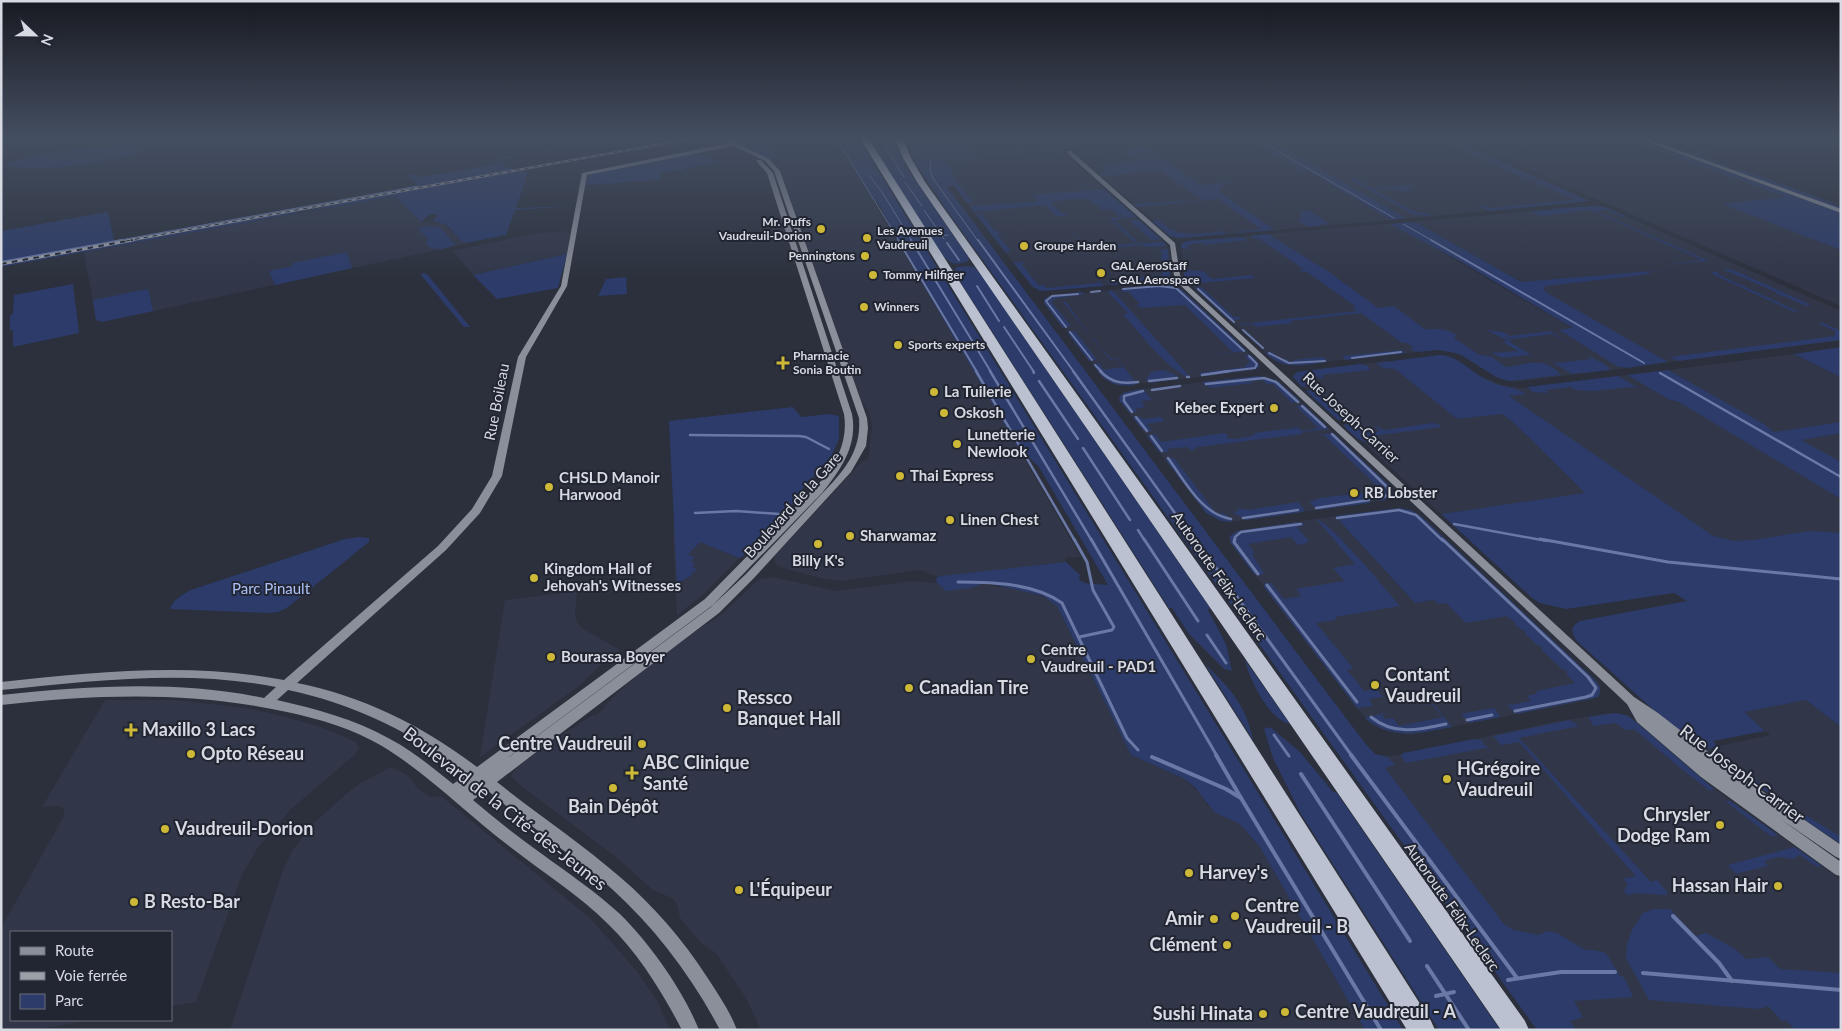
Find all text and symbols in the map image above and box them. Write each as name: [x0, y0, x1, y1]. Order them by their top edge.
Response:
north arrow: [10, 10, 60, 60]
text: N: [38, 32, 57, 48]
place label: Mr. Puffs Vaudreuil-Dorion: [718, 214, 811, 243]
marker: Mr. Puffs Vaudreuil-Dorion: [815, 223, 827, 235]
place label: Les Avenues Vaudreuil: [876, 223, 943, 252]
marker: Les Avenues Vaudreuil: [861, 232, 873, 244]
place label: Groupe Harden: [1034, 238, 1116, 253]
marker: Groupe Harden: [1018, 240, 1030, 252]
place label: Penningtons: [788, 248, 855, 263]
marker: Penningtons: [859, 250, 871, 262]
place label: GAL AeroStaff - GAL Aerospace: [1111, 258, 1200, 287]
place label: Tommy Hilfiger: [883, 267, 965, 282]
marker: GAL AeroStaff - GAL Aerospace: [1095, 267, 1107, 279]
marker: Tommy Hilfiger: [867, 269, 879, 281]
place label: Winners: [874, 299, 919, 314]
marker: Winners: [858, 301, 870, 313]
place label: Sports experts: [908, 337, 985, 352]
marker: Sports experts: [892, 339, 904, 351]
place label: Pharmacie Sonia Boutin: [793, 348, 861, 377]
marker: Pharmacie Sonia Boutin: [777, 357, 789, 369]
street label: Rue Boileau: [480, 362, 512, 442]
street label: Rue Joseph-Carrier: [1300, 368, 1404, 467]
place label: La Tuilerie: [944, 382, 1012, 400]
marker: La Tuilerie: [928, 386, 940, 398]
place label: Kebec Expert: [1175, 398, 1264, 416]
marker: Kebec Expert: [1268, 402, 1280, 414]
place label: Oskosh: [954, 403, 1004, 421]
marker: Oskosh: [938, 407, 950, 419]
place label: Lunetterie Newlook: [967, 425, 1035, 460]
marker: Lunetterie Newlook: [951, 438, 963, 450]
street label: Boulevard de la Gare: [740, 447, 845, 561]
place label: Thai Express: [910, 466, 994, 484]
place label: CHSLD Manoir Harwood: [559, 468, 660, 503]
marker: Thai Express: [894, 470, 906, 482]
marker: CHSLD Manoir Harwood: [543, 481, 555, 493]
place label: RB Lobster: [1364, 483, 1438, 501]
marker: RB Lobster: [1348, 487, 1360, 499]
street label: Autoroute Félix-Leclerc: [1169, 508, 1271, 643]
place label: Linen Chest: [960, 510, 1039, 528]
marker: Linen Chest: [944, 514, 956, 526]
place label: Sharwamaz: [860, 526, 937, 544]
marker: Sharwamaz: [844, 530, 856, 542]
marker: Billy K's: [812, 538, 824, 550]
place label: Billy K's: [792, 551, 844, 569]
place label: Kingdom Hall of Jehovah's Witnesses: [544, 559, 681, 594]
marker: Kingdom Hall of Jehovah's Witnesses: [528, 572, 540, 584]
park label: Parc Pinault: [232, 579, 311, 597]
place label: Centre Vaudreuil - PAD1: [1040, 640, 1156, 675]
place label: Bourassa Boyer: [561, 647, 665, 665]
marker: Bourassa Boyer: [545, 651, 557, 663]
marker: Centre Vaudreuil - PAD1: [1025, 653, 1037, 665]
place label: Contant Vaudreuil: [1384, 663, 1461, 706]
place label: Canadian Tire: [919, 676, 1029, 698]
marker: Contant Vaudreuil: [1369, 679, 1381, 691]
marker: Canadian Tire: [903, 682, 915, 694]
place label: Ressco Banquet Hall: [737, 686, 841, 729]
marker: Ressco Banquet Hall: [721, 702, 733, 714]
place label: Maxillo 3 Lacs: [142, 718, 256, 740]
street label: Rue Joseph-Carrier: [1676, 719, 1810, 828]
street label: Boulevard de la Cité-des-Jeunes: [399, 722, 612, 895]
marker: Maxillo 3 Lacs: [124, 723, 138, 737]
place label: Centre Vaudreuil: [498, 732, 632, 754]
marker: Centre Vaudreuil: [636, 738, 648, 750]
place label: Opto Réseau: [201, 742, 304, 764]
marker: Opto Réseau: [185, 748, 197, 760]
place label: ABC Clinique Santé: [642, 751, 750, 794]
place label: HGrégoire Vaudreuil: [1456, 757, 1541, 800]
marker: ABC Clinique Santé: [625, 766, 639, 780]
marker: HGrégoire Vaudreuil: [1441, 773, 1453, 785]
marker: Bain Dépôt: [607, 782, 619, 794]
place label: Bain Dépôt: [568, 795, 658, 817]
place label: Chrysler Dodge Ram: [1617, 803, 1710, 846]
place label: Vaudreuil-Dorion: [174, 817, 313, 839]
marker: Chrysler Dodge Ram: [1714, 819, 1726, 831]
marker: Vaudreuil-Dorion: [159, 823, 171, 835]
street label: Autoroute Félix-Leclerc: [1402, 839, 1504, 974]
place label: Harvey's: [1199, 861, 1268, 883]
marker: Harvey's: [1183, 867, 1195, 879]
place label: Hassan Hair: [1672, 874, 1768, 896]
place label: L'Équipeur: [749, 878, 832, 900]
marker: Hassan Hair: [1772, 880, 1784, 892]
marker: L'Équipeur: [733, 884, 745, 896]
place label: B Resto-Bar: [144, 890, 240, 912]
place label: Centre Vaudreuil - B: [1244, 894, 1348, 937]
marker: B Resto-Bar: [128, 896, 140, 908]
place label: Amir: [1164, 907, 1204, 929]
marker: Centre Vaudreuil - B: [1229, 910, 1241, 922]
marker: Amir: [1208, 913, 1220, 925]
legend: [10, 931, 172, 1021]
place label: Clément: [1150, 933, 1217, 955]
marker: Clément: [1221, 939, 1233, 951]
text: Route: [55, 941, 94, 959]
text: Voie ferrée: [55, 966, 127, 984]
text: Parc: [55, 991, 84, 1009]
place label: Centre Vaudreuil - A: [1295, 1000, 1457, 1022]
place label: Sushi Hinata: [1153, 1002, 1253, 1024]
marker: Centre Vaudreuil - A: [1279, 1006, 1291, 1018]
marker: Sushi Hinata: [1257, 1008, 1269, 1020]

